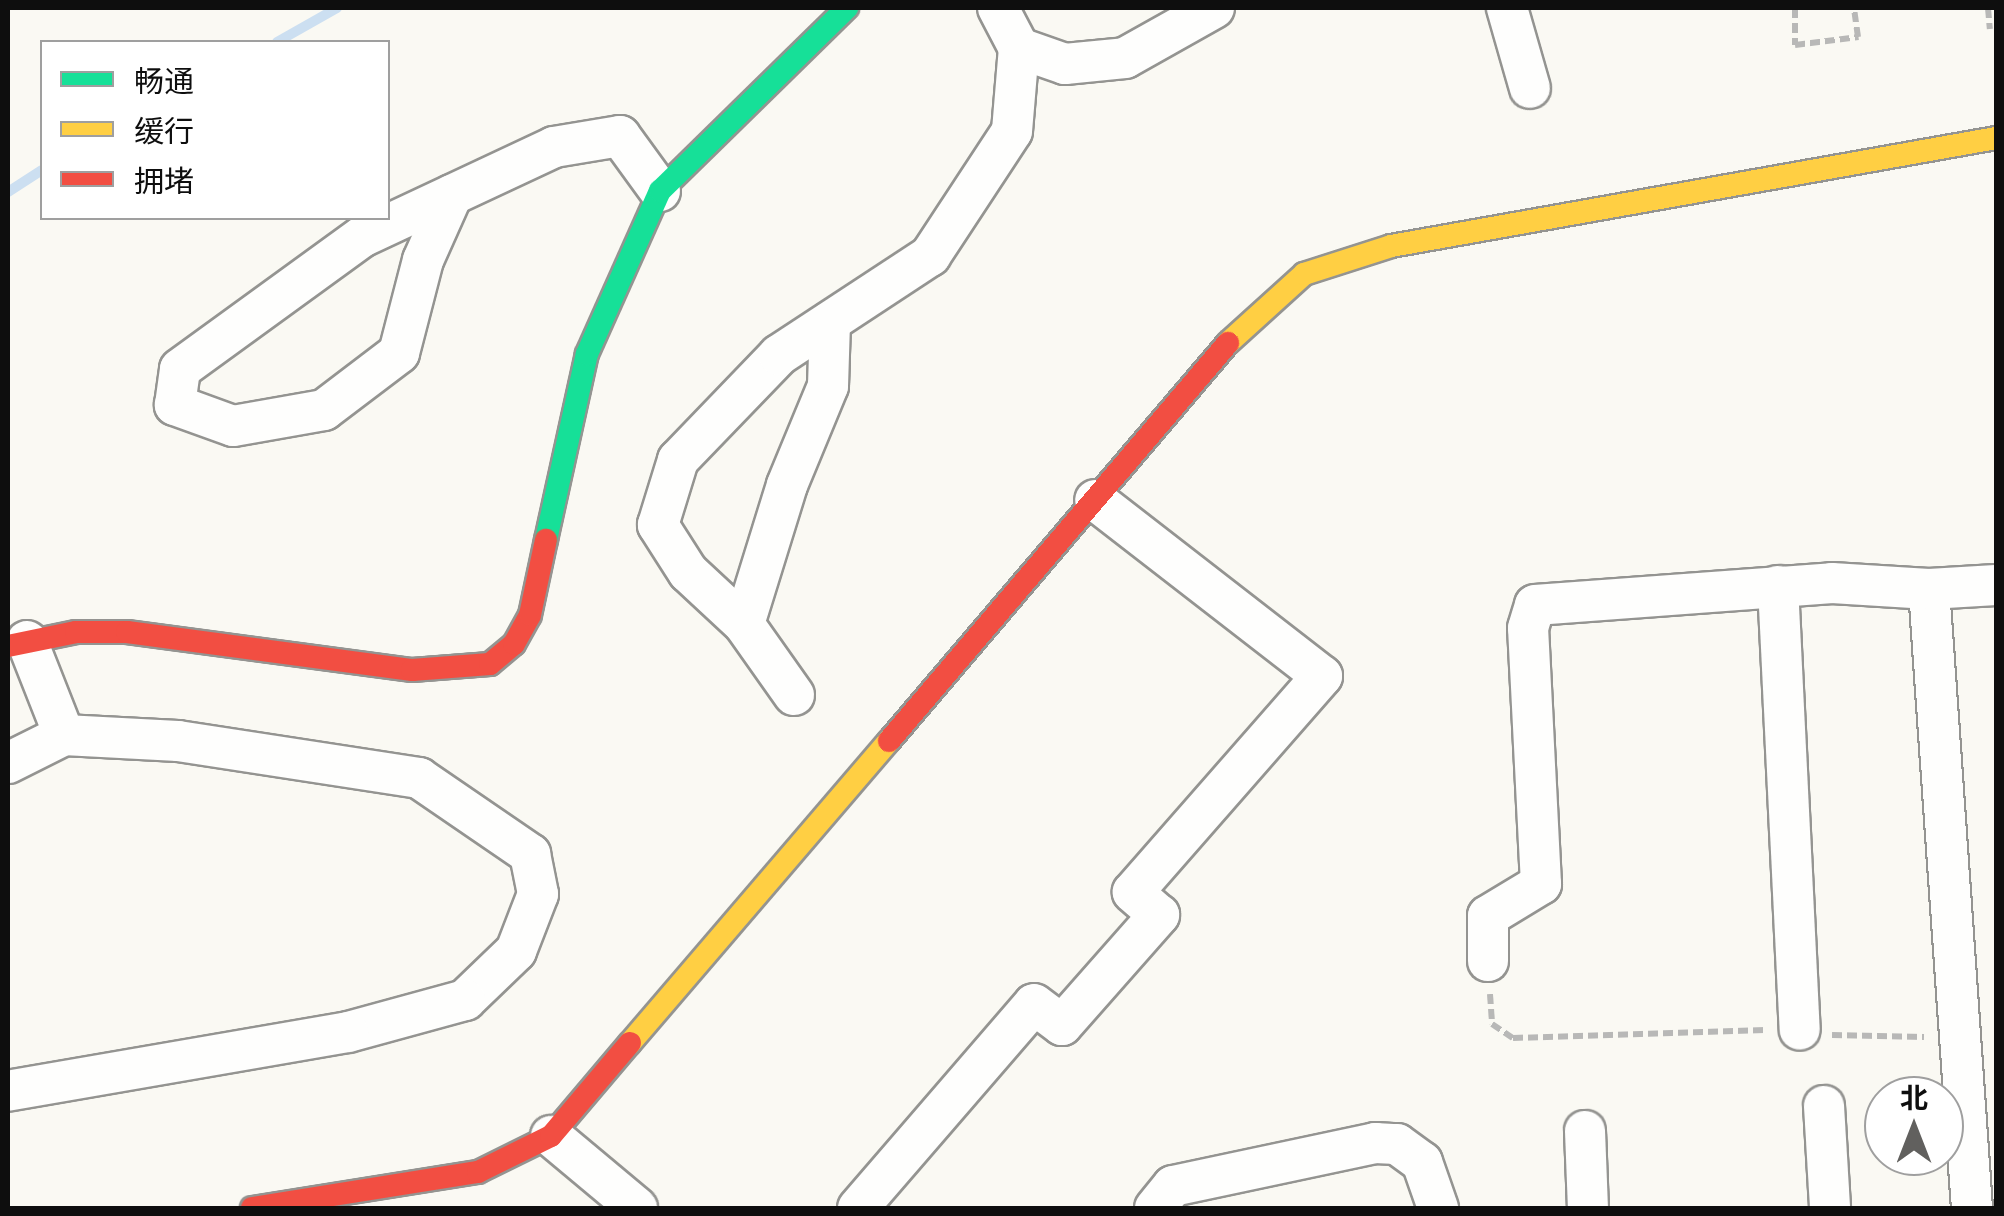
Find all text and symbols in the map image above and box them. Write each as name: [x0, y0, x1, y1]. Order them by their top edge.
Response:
legend: [40, 40, 390, 220]
text: 畅通: [134, 61, 194, 101]
text: 缓行: [134, 111, 194, 151]
text: 拥堵: [134, 161, 194, 201]
north arrow: [1864, 1076, 1964, 1176]
text: 北: [1900, 1079, 1928, 1116]

